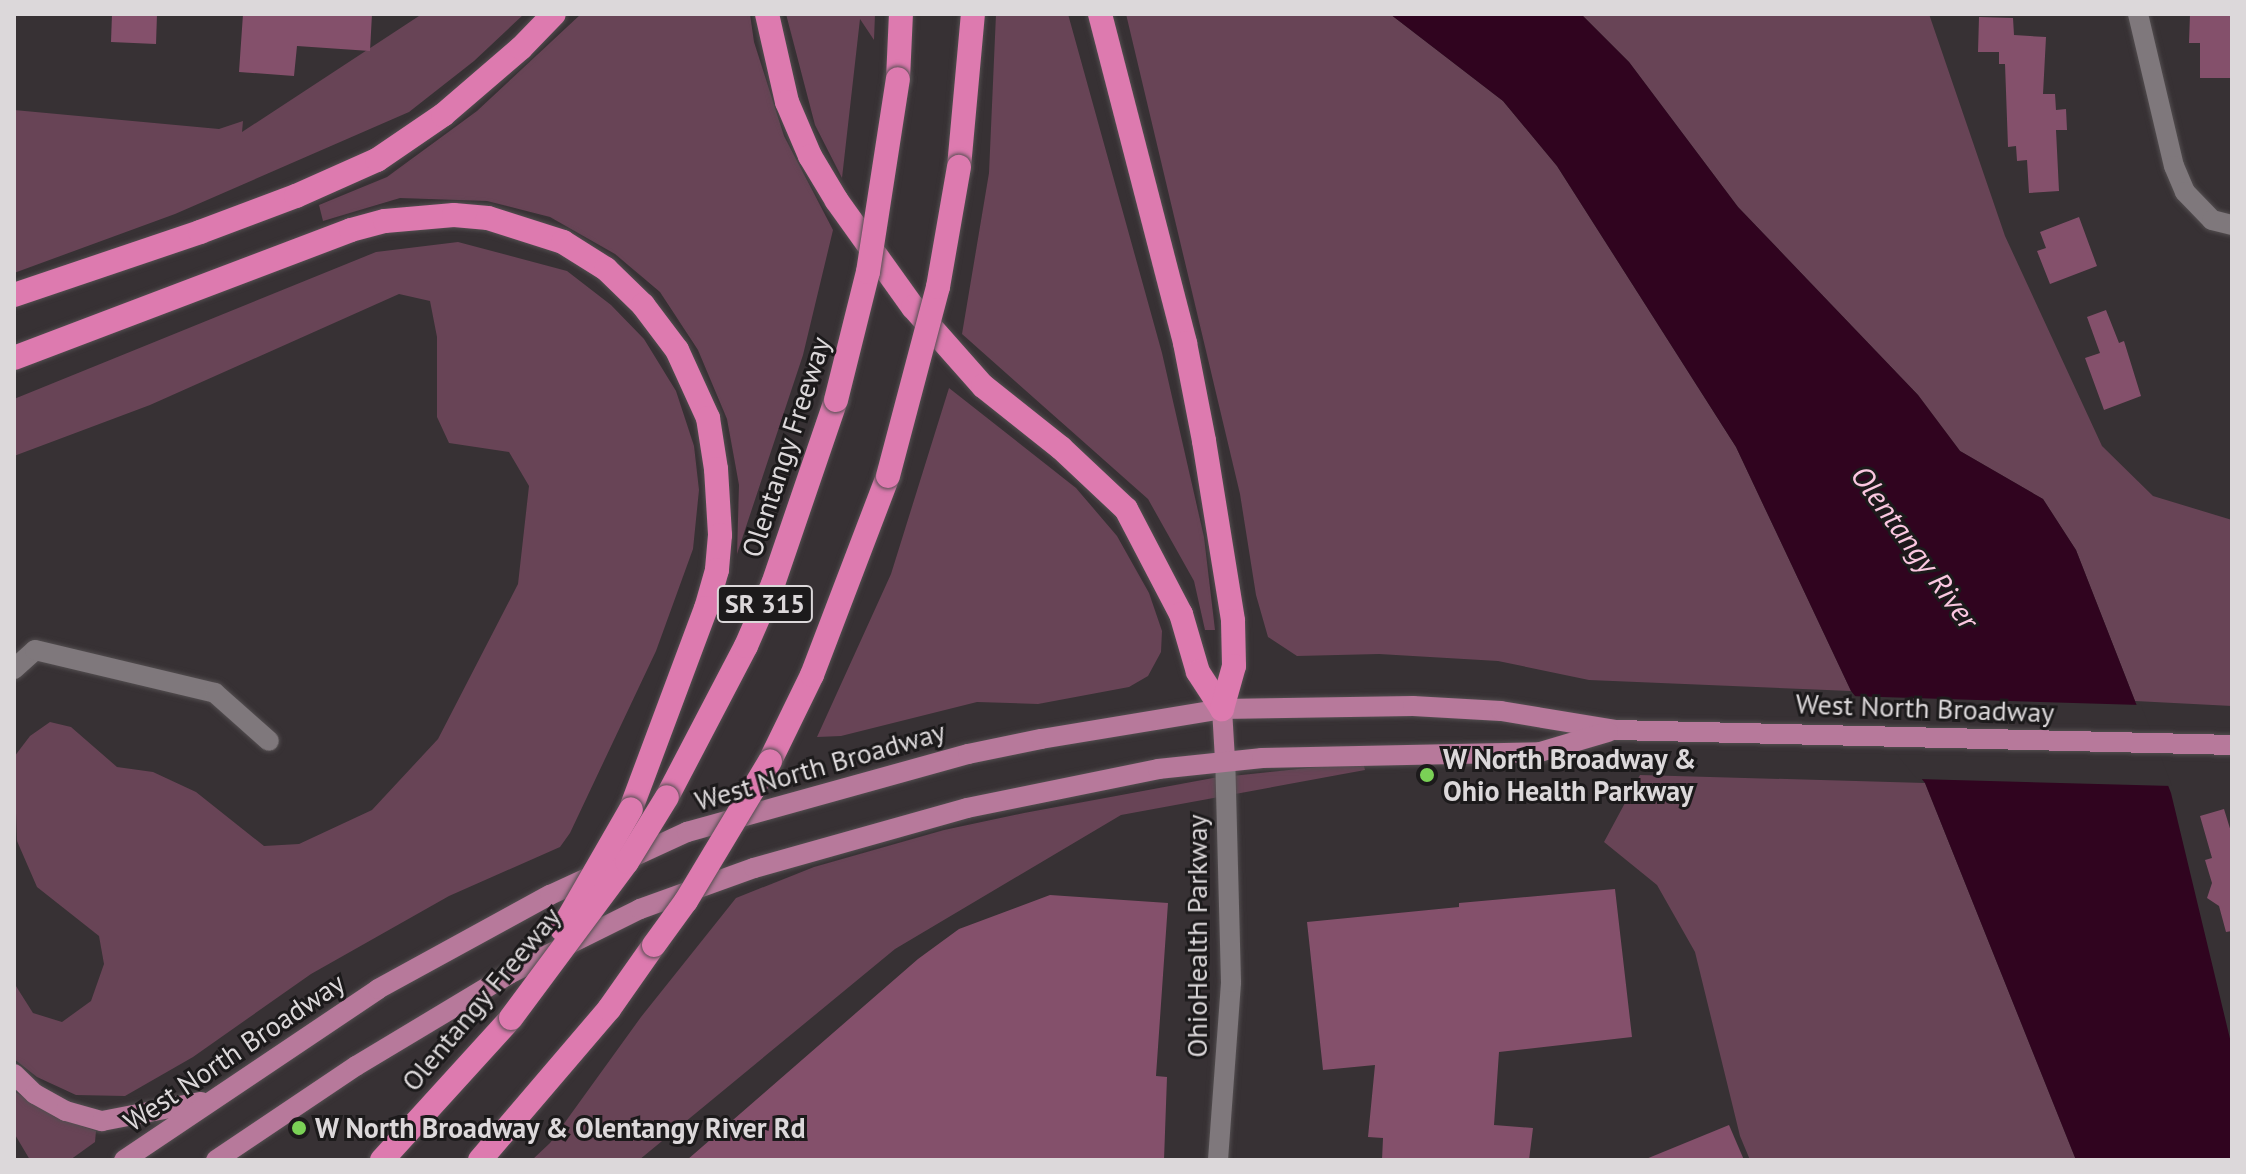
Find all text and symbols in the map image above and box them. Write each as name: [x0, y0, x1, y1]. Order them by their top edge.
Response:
street label: Olentangy Freeway: [734, 332, 838, 562]
water label: Olentangy River: [1843, 458, 1987, 636]
road number: SR 315: [715, 582, 815, 626]
street label: West North Broadway: [1795, 687, 2055, 729]
street label: West North Broadway: [691, 714, 949, 818]
place label: W North Broadway & Ohio Health Parkway: [1443, 742, 1698, 808]
marker: W North Broadway & Ohio Health Parkway: [1418, 766, 1436, 784]
street label: OhioHealth Parkway: [1180, 814, 1214, 1058]
street label: Olentangy Freeway: [394, 900, 568, 1098]
street label: West North Broadway: [117, 966, 351, 1138]
place label: W North Broadway & Olentangy River Rd: [315, 1111, 809, 1145]
marker: W North Broadway & Olentangy River Rd: [290, 1119, 308, 1137]

